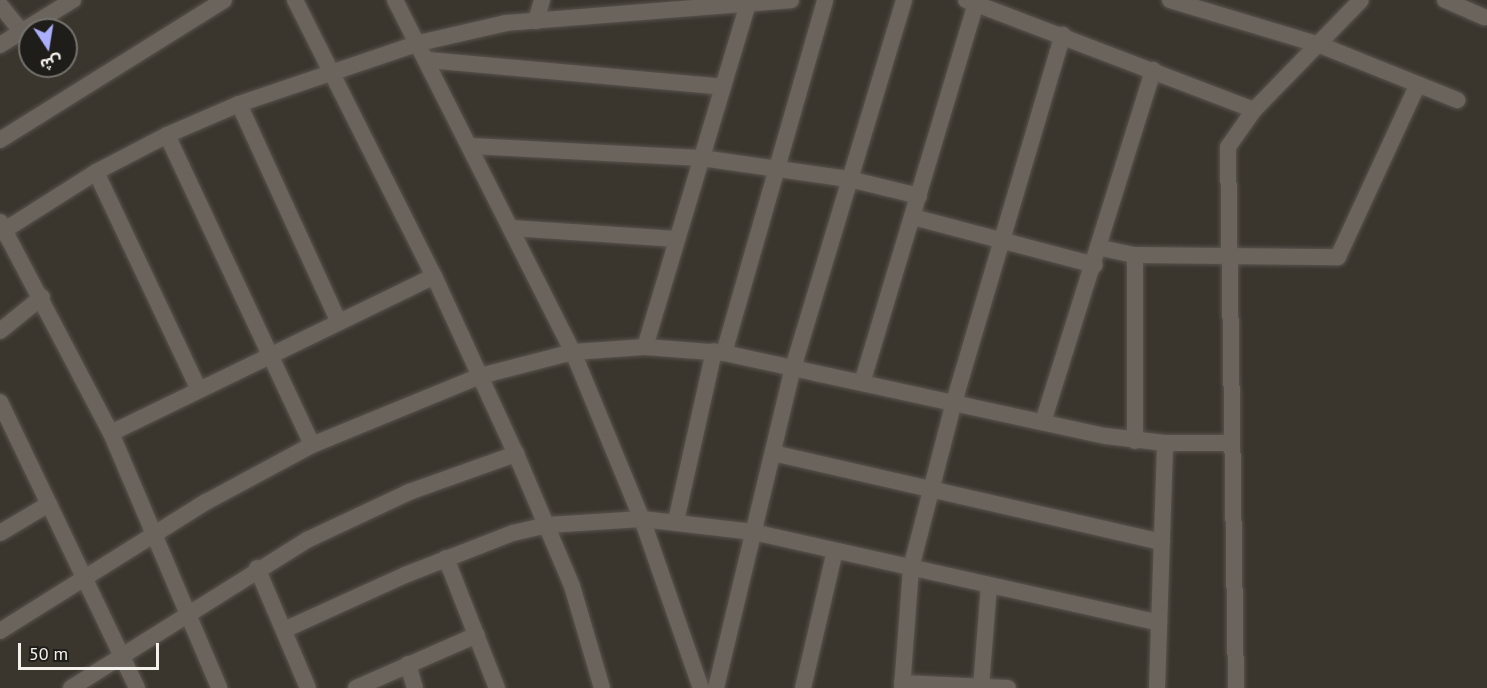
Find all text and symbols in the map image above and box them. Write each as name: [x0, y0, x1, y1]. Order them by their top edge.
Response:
north arrow: [18, 18, 78, 78]
text: ش: [39, 52, 64, 76]
scale bar: [21, 631, 162, 669]
text: 50 m: [29, 642, 68, 665]

